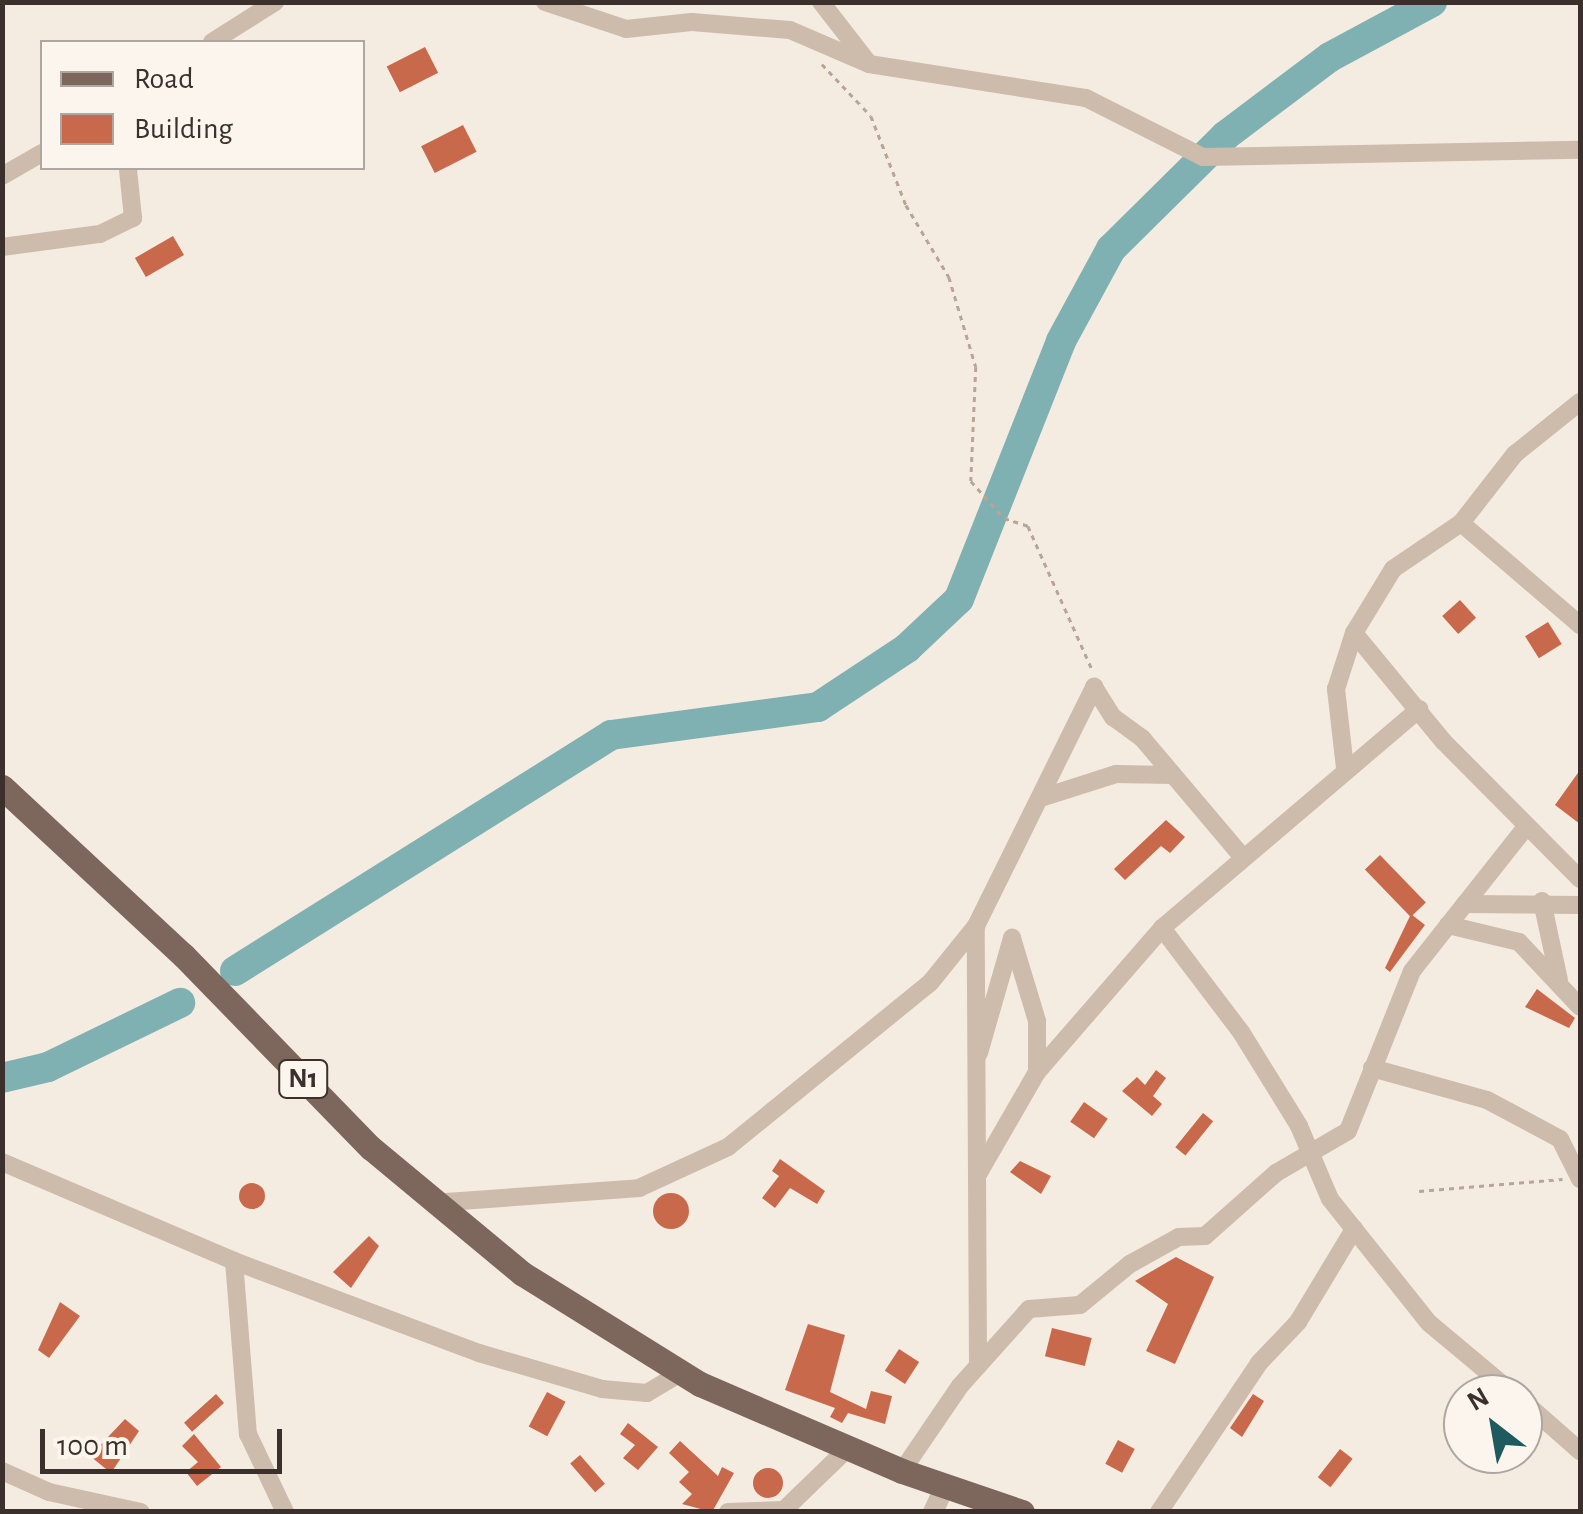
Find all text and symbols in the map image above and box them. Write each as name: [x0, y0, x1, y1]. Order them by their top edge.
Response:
legend: [40, 40, 365, 170]
text: Road: [134, 64, 194, 94]
text: Building: [134, 114, 233, 144]
road number: N1: [278, 1056, 328, 1102]
north arrow: [1443, 1374, 1543, 1474]
text: N: [1463, 1383, 1494, 1417]
scale bar: [45, 1409, 288, 1471]
text: 100 m: [57, 1431, 128, 1461]

